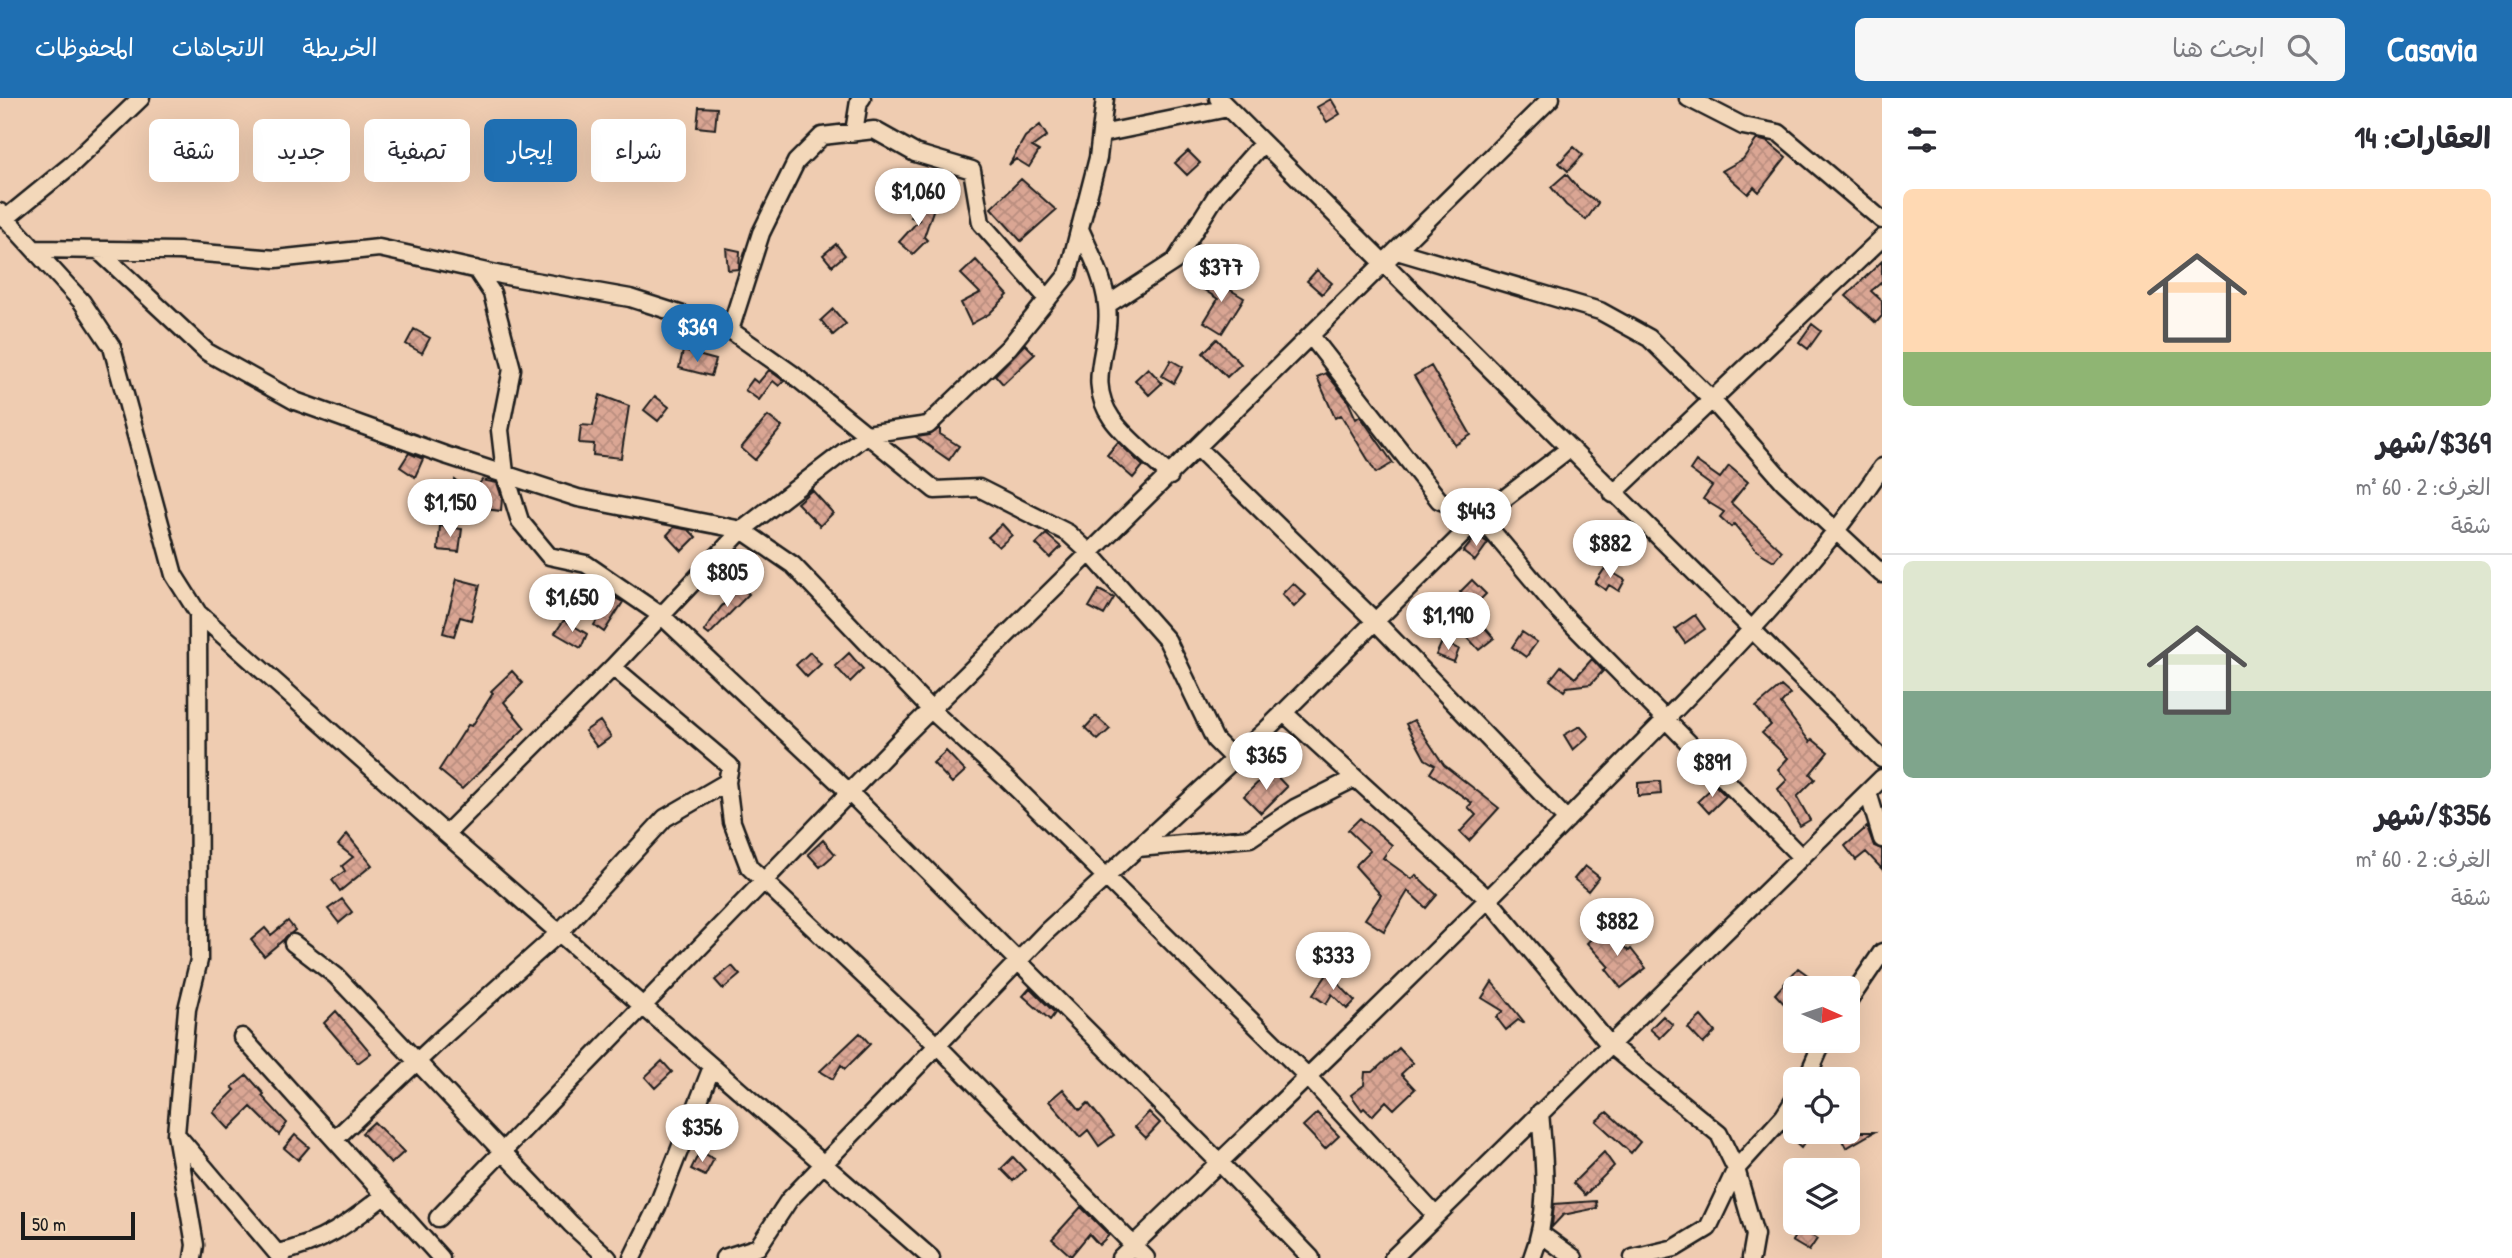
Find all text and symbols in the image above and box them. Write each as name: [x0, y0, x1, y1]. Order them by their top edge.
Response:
search box: [1855, 18, 2345, 81]
text: Casavia: [2387, 27, 2477, 71]
text: ابحث هنا: [2172, 30, 2265, 65]
icon: search: [2283, 30, 2321, 68]
text: المحفوظات: [35, 31, 134, 63]
text: الاتجاهات: [172, 31, 265, 63]
text: الخريطة: [303, 31, 377, 63]
text: العقارات: 14: [2354, 117, 2491, 157]
chip: شقة: [149, 119, 239, 182]
chip: جديد: [253, 119, 350, 182]
chip: تصفية: [364, 119, 470, 182]
chip: إيجار: [484, 119, 577, 182]
chip: شراء: [591, 119, 686, 182]
icon: filters: [1903, 121, 1941, 159]
pin: $1,060: [861, 169, 975, 228]
text: $1,060: [891, 175, 945, 206]
icon: home: [2134, 235, 2260, 361]
pin: $377: [1180, 244, 1262, 304]
text: $377: [1199, 251, 1243, 282]
pin: $369: [656, 304, 738, 364]
text: $369: [677, 311, 717, 342]
text: $369/شهر: [2377, 422, 2491, 462]
text: الغرف: 2 · 60 m²: [2356, 471, 2491, 502]
pin: $1,150: [393, 480, 507, 539]
text: $1,150: [423, 486, 477, 517]
pin: $443: [1435, 489, 1517, 548]
text: $443: [1456, 495, 1496, 526]
text: شقة: [2451, 509, 2491, 540]
pin: $882: [1569, 520, 1651, 580]
text: $882: [1589, 527, 1631, 558]
pin: $805: [686, 550, 768, 609]
text: $805: [706, 556, 748, 587]
pin: $1,650: [515, 574, 629, 634]
text: $1,650: [545, 581, 599, 612]
pin: $1,190: [1391, 592, 1505, 652]
text: $1,190: [1422, 599, 1474, 630]
icon: home: [2134, 607, 2260, 733]
pin: $365: [1225, 732, 1307, 792]
text: $365: [1246, 739, 1286, 770]
pin: $891: [1671, 740, 1753, 799]
text: $891: [1693, 746, 1731, 777]
text: $356/شهر: [2375, 794, 2491, 834]
text: الغرف: 2 · 60 m²: [2356, 843, 2491, 874]
text: شقة: [2451, 881, 2491, 912]
pin: $882: [1576, 898, 1658, 958]
text: $882: [1596, 905, 1638, 936]
pin: $333: [1292, 932, 1374, 992]
text: $333: [1312, 939, 1354, 970]
north arrow: [1783, 976, 1860, 1054]
map controls: [1783, 976, 1860, 1235]
button: locate: [1783, 1067, 1860, 1144]
pin: $356: [661, 1104, 743, 1164]
text: $356: [682, 1111, 722, 1142]
button: layers: [1783, 1158, 1860, 1235]
scale bar: [21, 1209, 135, 1241]
text: 50 m: [32, 1211, 66, 1237]

